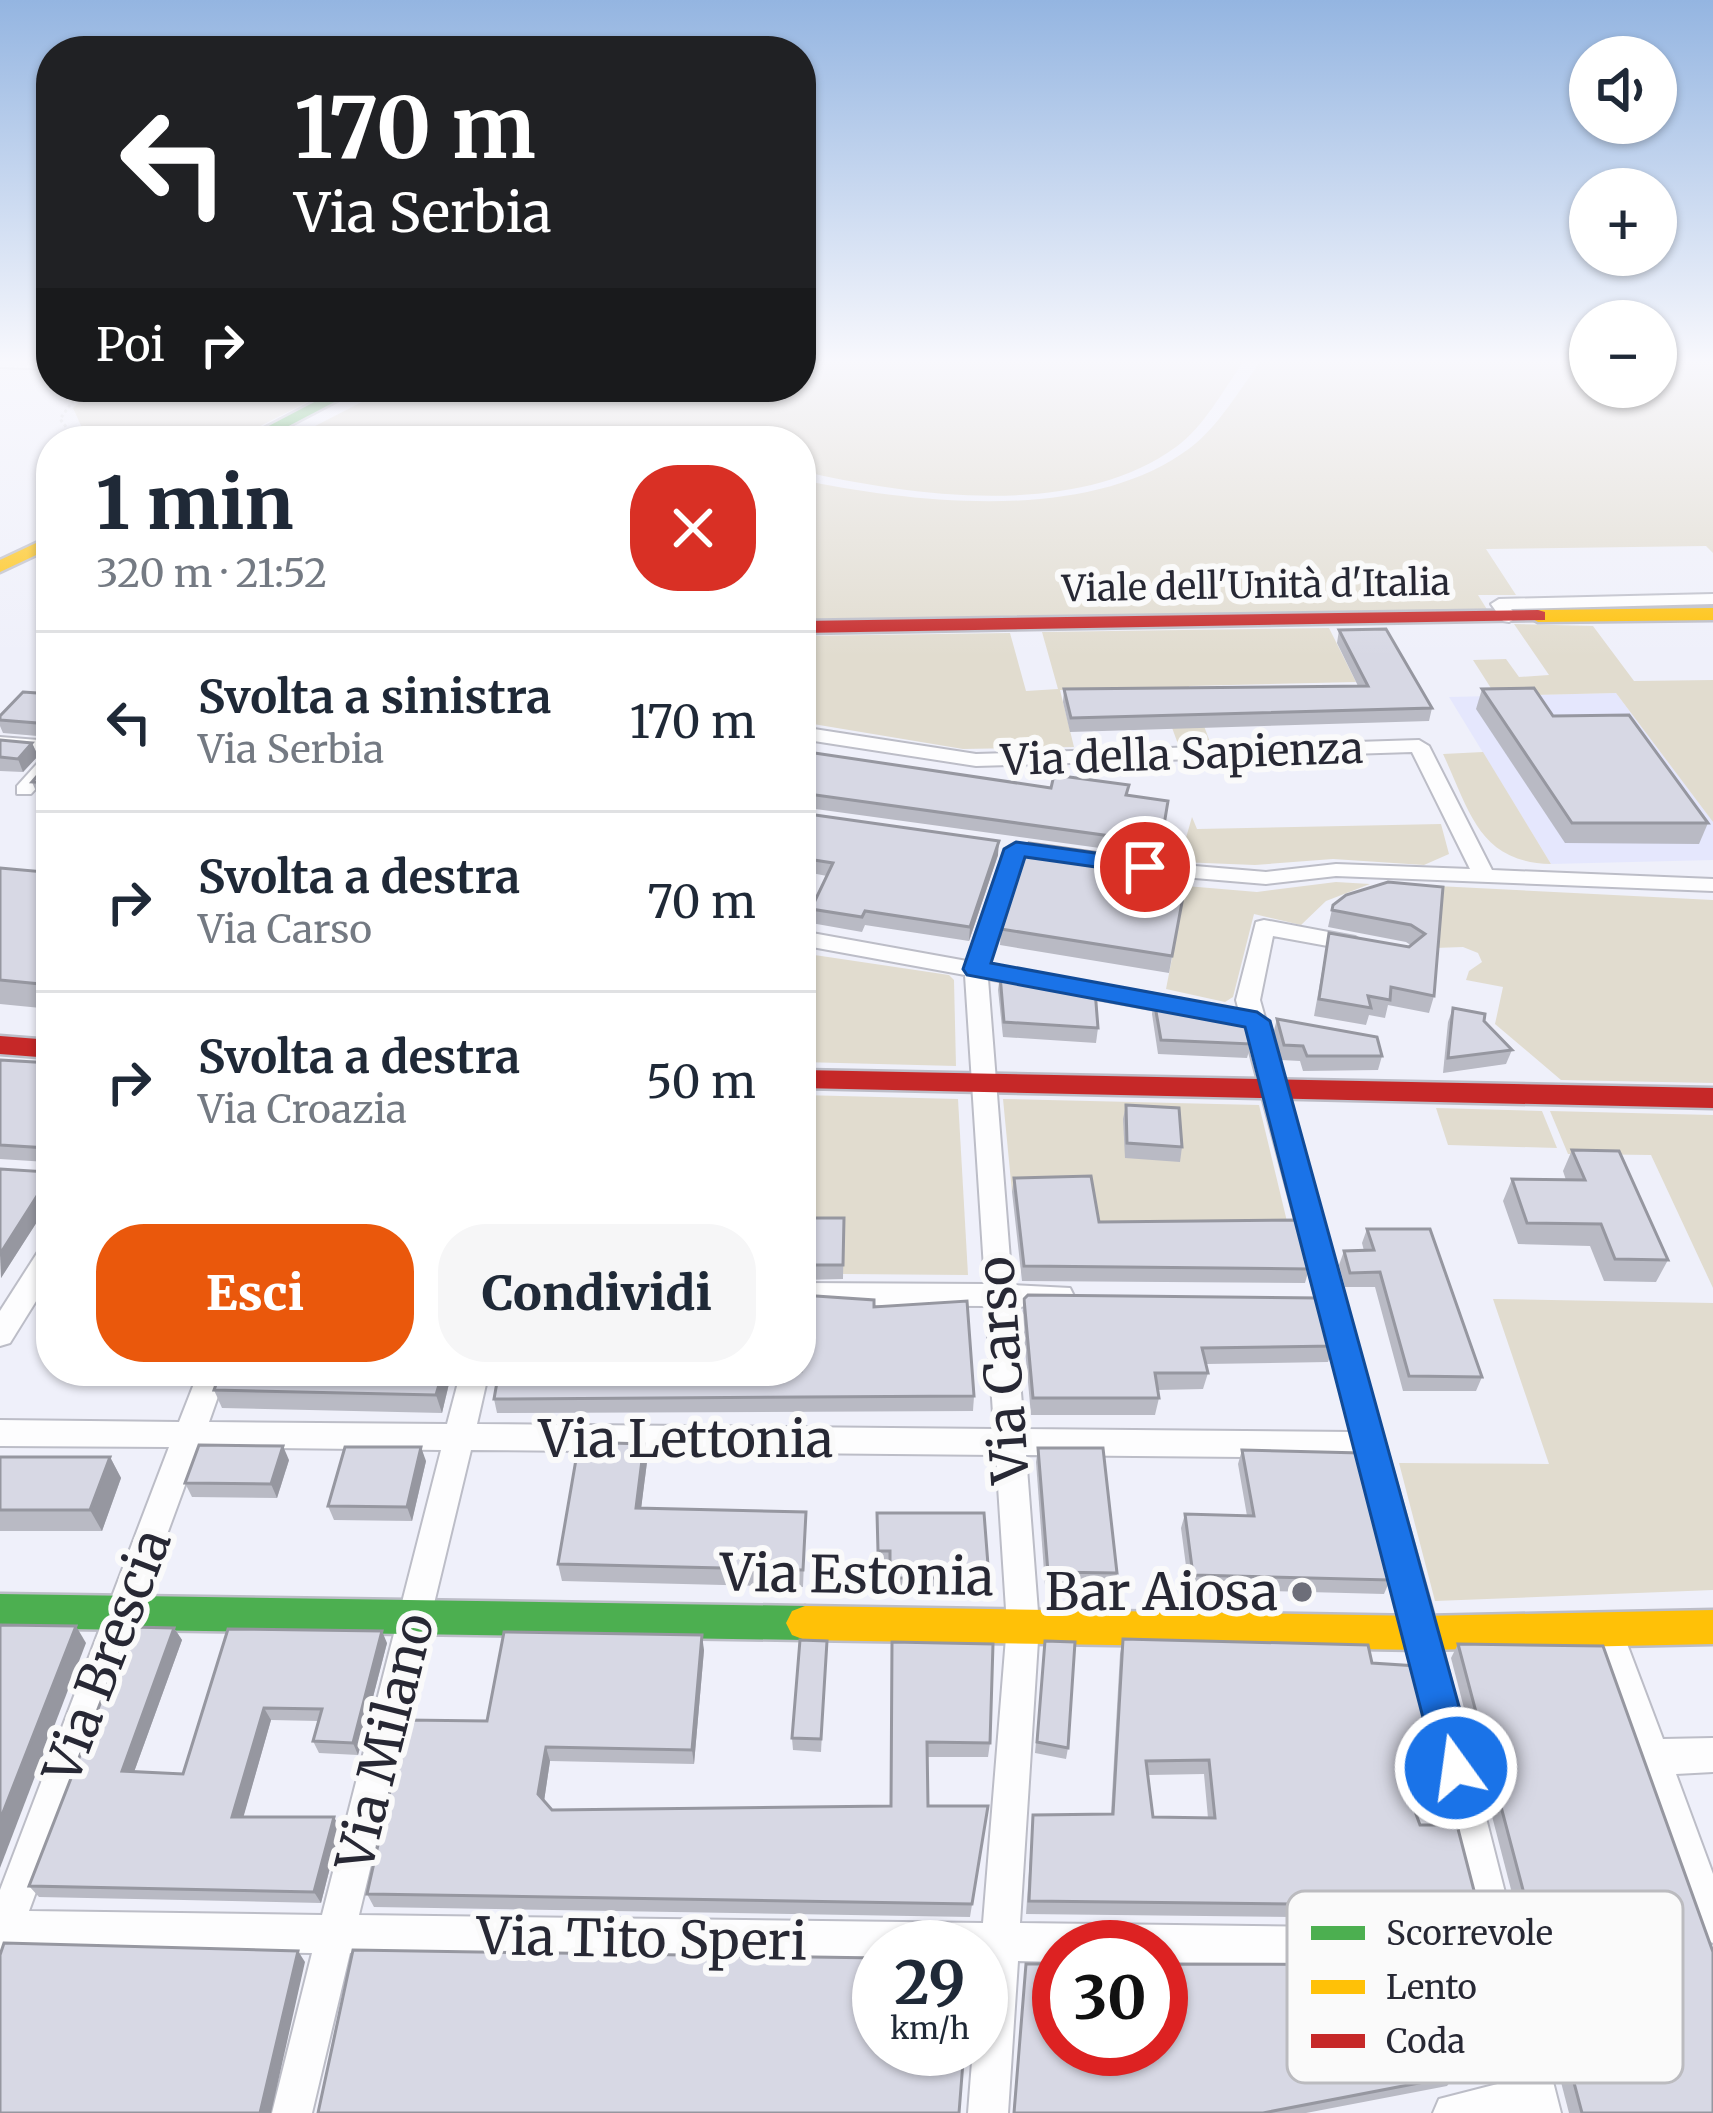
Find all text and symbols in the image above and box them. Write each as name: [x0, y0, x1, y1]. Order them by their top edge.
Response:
map controls: [1569, 36, 1677, 408]
button: sound: [1569, 36, 1677, 144]
text: 170 m: [294, 75, 536, 181]
icon: left: [96, 84, 252, 240]
button: +: [1569, 168, 1677, 276]
text: Via Serbia: [294, 179, 552, 247]
button: −: [1569, 300, 1677, 408]
icon: right: [189, 312, 255, 378]
text: Poi: [96, 317, 165, 373]
text: 1 min: [96, 458, 293, 549]
button: close: [630, 465, 756, 591]
text: 320 m · 21:52: [96, 549, 327, 598]
street label: Viale dell'Unità d'Italia: [1060, 560, 1451, 611]
text: Svolta a sinistra: [198, 669, 552, 725]
icon: left: [96, 689, 162, 755]
text: 170 m: [629, 694, 756, 750]
street label: Via della Sapienza: [999, 722, 1364, 786]
text: Via Serbia: [198, 725, 384, 774]
pin: [1094, 816, 1196, 918]
icon: arrive: [1112, 834, 1178, 900]
text: Svolta a destra: [198, 849, 520, 905]
icon: right: [96, 869, 162, 935]
text: 70 m: [647, 874, 756, 930]
text: Via Carso: [198, 905, 372, 954]
text: Svolta a destra: [198, 1029, 520, 1085]
icon: right: [96, 1049, 162, 1115]
text: 50 m: [646, 1054, 756, 1110]
text: Via Croazia: [198, 1085, 407, 1134]
button: Esci: [96, 1224, 414, 1362]
button: Condividi: [438, 1224, 756, 1362]
street label: Via Carso: [963, 1254, 1043, 1487]
street label: Via Lettonia: [538, 1407, 833, 1471]
street label: Via Brescia: [29, 1520, 185, 1793]
street label: Via Estonia: [719, 1541, 994, 1609]
place label: Bar Aiosa: [1045, 1560, 1278, 1624]
marker: Bar Aiosa: [1289, 1579, 1315, 1605]
street label: Via Milano: [322, 1607, 448, 1878]
position arrow: [1393, 1705, 1519, 1831]
legend: [1287, 1891, 1683, 2083]
street label: Via Tito Speri: [475, 1904, 808, 1974]
text: Scorrevole: [1386, 1913, 1553, 1954]
speed limit sign: 30: [1032, 1920, 1188, 2076]
text: 29: [894, 1945, 966, 2020]
text: Lento: [1386, 1967, 1477, 2008]
text: km/h: [890, 2009, 970, 2047]
text: Coda: [1386, 2021, 1465, 2062]

